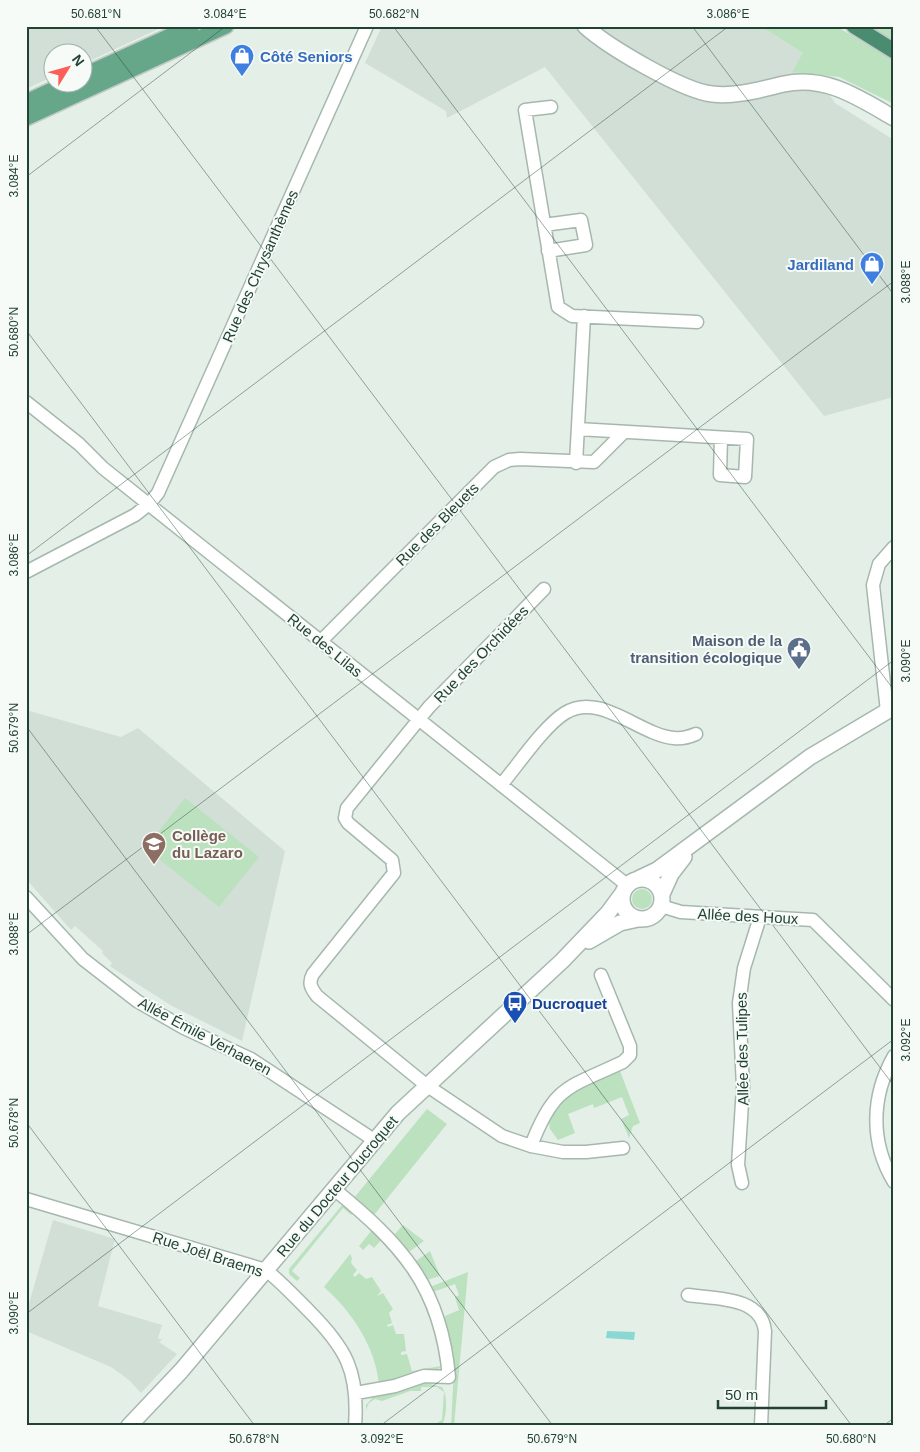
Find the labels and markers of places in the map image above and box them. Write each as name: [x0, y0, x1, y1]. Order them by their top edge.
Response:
shop icon: Côté Seniors: [229, 43, 255, 77]
place label: Côté Seniors: [260, 48, 353, 65]
shop icon: Jardiland: [859, 251, 885, 285]
place label: Jardiland: [787, 256, 854, 273]
place label: Maison de la transition écologique: [630, 632, 783, 666]
public building icon: Maison de la transition écologique: [786, 636, 812, 670]
place label: Collège du Lazaro: [172, 827, 243, 861]
school or university icon: Collège du Lazaro: [141, 831, 167, 865]
bus stop icon: Ducroquet: [502, 990, 528, 1024]
place label: Ducroquet: [532, 995, 607, 1012]

